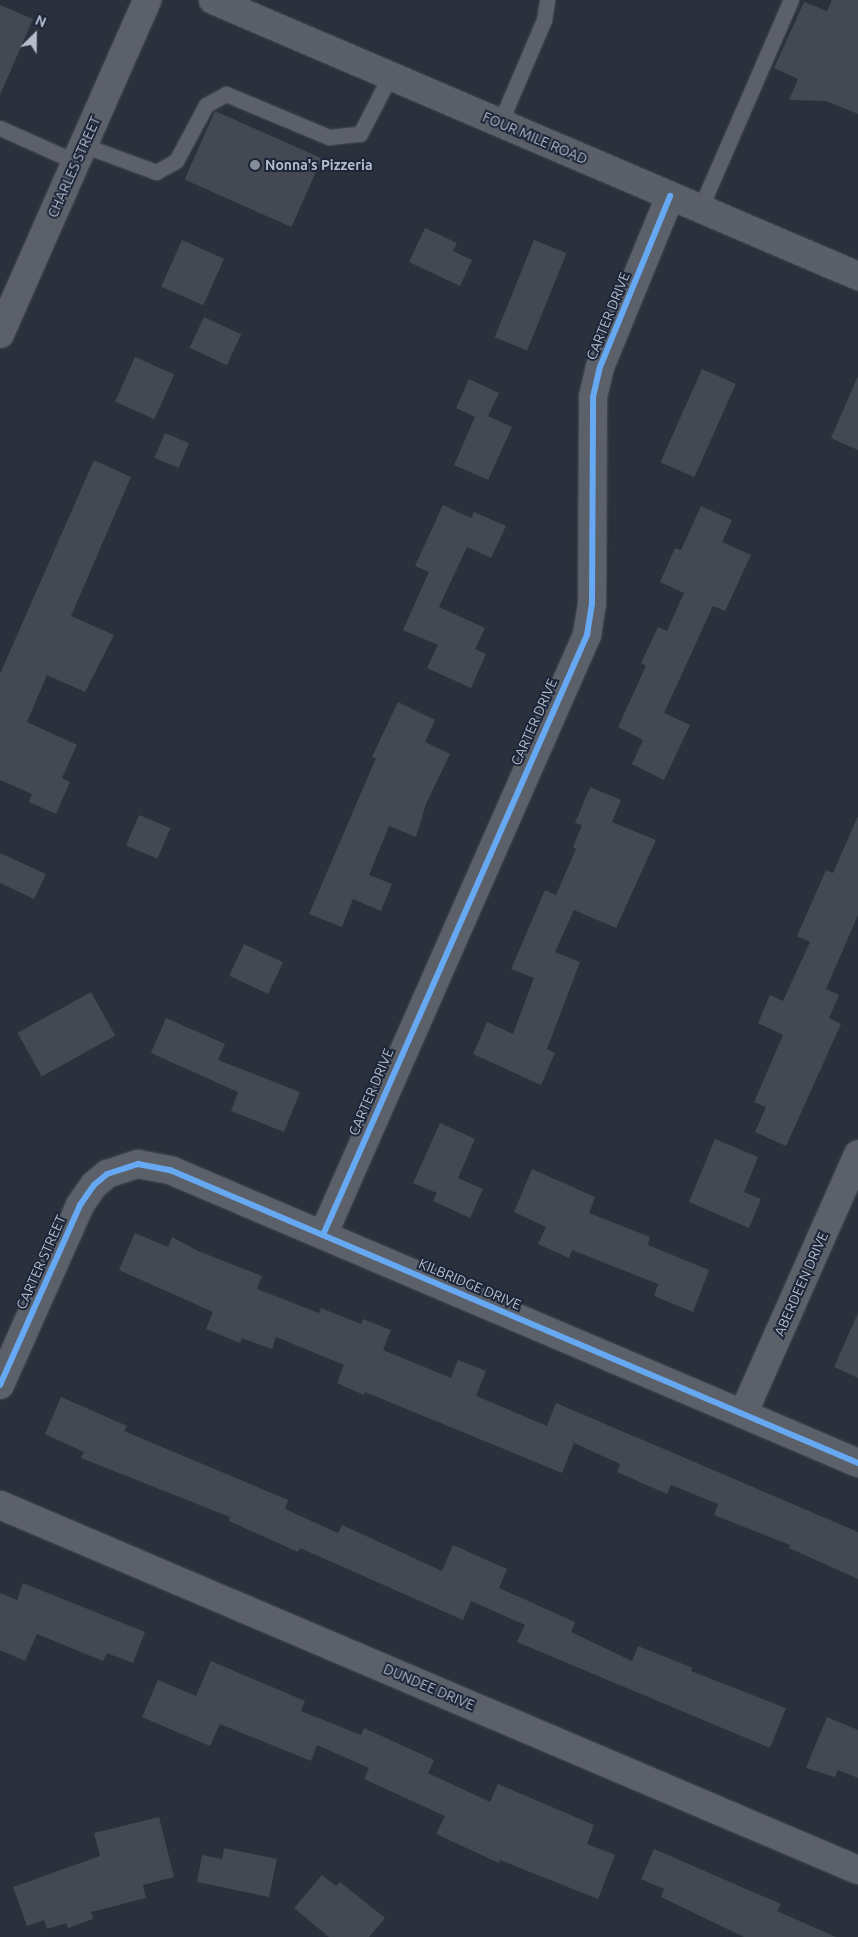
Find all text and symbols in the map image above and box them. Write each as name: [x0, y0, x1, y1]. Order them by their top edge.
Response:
north arrow: [10, 10, 60, 60]
text: N: [33, 12, 49, 31]
street label: FOUR MILE ROAD: [480, 108, 590, 168]
street label: CHARLES STREET: [44, 114, 104, 220]
place label: Nonna's Pizzeria: [265, 157, 373, 173]
marker: Nonna's Pizzeria: [249, 159, 261, 171]
street label: CARTER DRIVE: [583, 270, 633, 362]
street label: CARTER DRIVE: [507, 676, 561, 768]
street label: CARTER DRIVE: [345, 1046, 397, 1138]
street label: CARTER STREET: [13, 1212, 69, 1312]
street label: ABERDEEN DRIVE: [770, 1229, 832, 1339]
street label: KILBRIDGE DRIVE: [416, 1255, 524, 1313]
street label: DUNDEE DRIVE: [381, 1660, 477, 1714]

